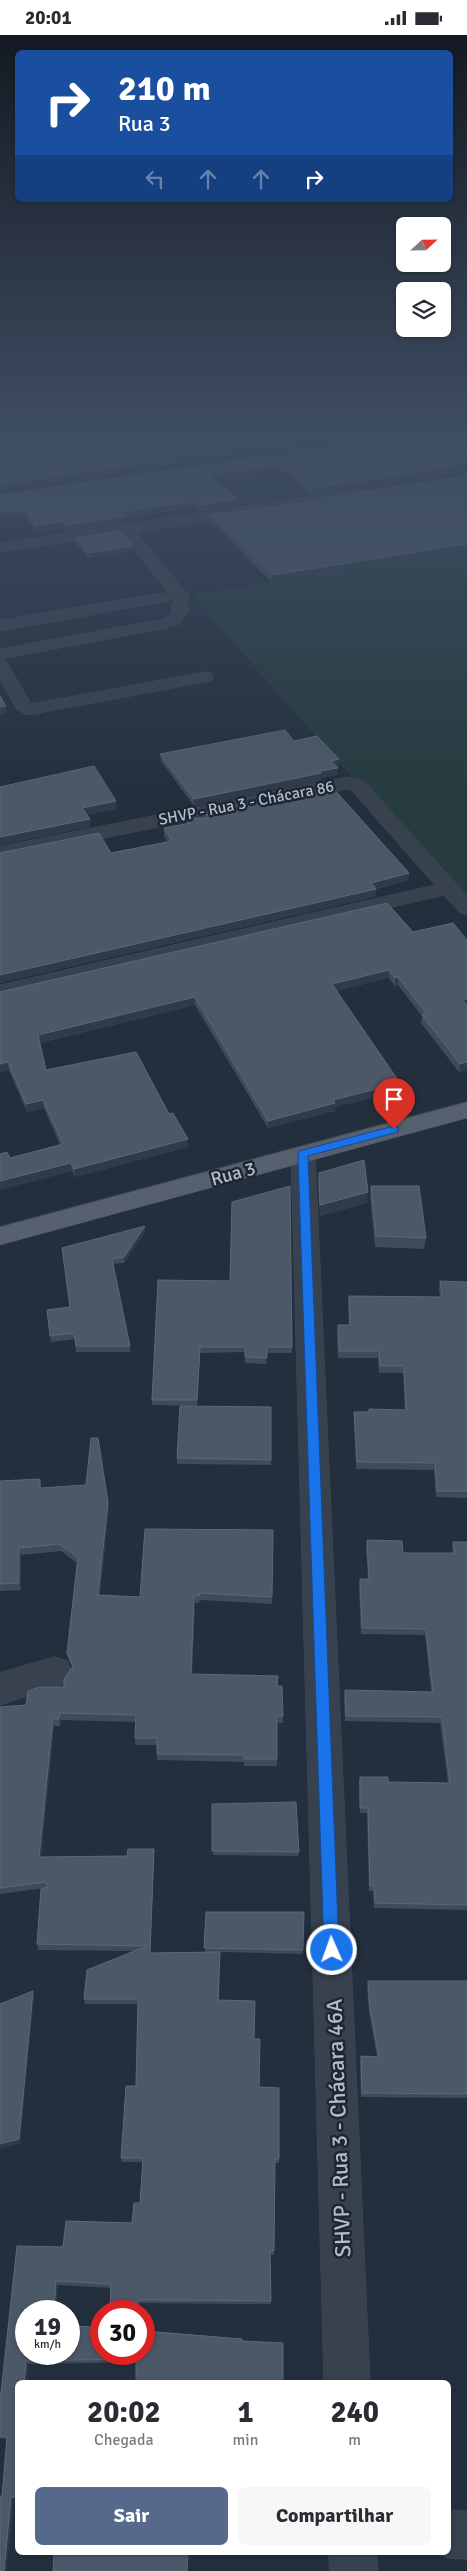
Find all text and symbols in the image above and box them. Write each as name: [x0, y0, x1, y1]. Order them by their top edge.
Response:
text: 20:01: [25, 6, 72, 30]
text: 210 m: [118, 67, 211, 110]
icon: right: [35, 70, 100, 135]
text: Rua 3: [118, 110, 171, 137]
icon: left: [141, 165, 169, 193]
icon: ahead: [194, 165, 222, 193]
icon: ahead: [247, 165, 275, 193]
icon: right: [300, 165, 328, 193]
north arrow: [396, 217, 451, 273]
map controls: [396, 217, 451, 337]
button: layers: [396, 282, 451, 337]
street label: SHVP - Rua 3 - Chácara 86: [157, 776, 336, 830]
pin: [373, 1078, 415, 1129]
icon: arrive: [380, 1085, 408, 1113]
street label: Rua 3: [208, 1156, 258, 1191]
position arrow: [305, 1923, 357, 1975]
street label: SHVP - Rua 3 - Chácara 46A: [320, 1998, 357, 2258]
speed limit sign: 30: [90, 2300, 155, 2365]
text: 19: [34, 2311, 61, 2342]
text: km/h: [34, 2337, 61, 2352]
text: 20:02: [87, 2394, 161, 2431]
text: 1: [237, 2394, 254, 2431]
text: 240: [330, 2394, 379, 2431]
text: Chegada: [94, 2430, 154, 2450]
text: min: [233, 2430, 258, 2450]
text: m: [348, 2430, 361, 2450]
button: Sair: [35, 2487, 228, 2545]
button: Compartilhar: [238, 2487, 431, 2545]

